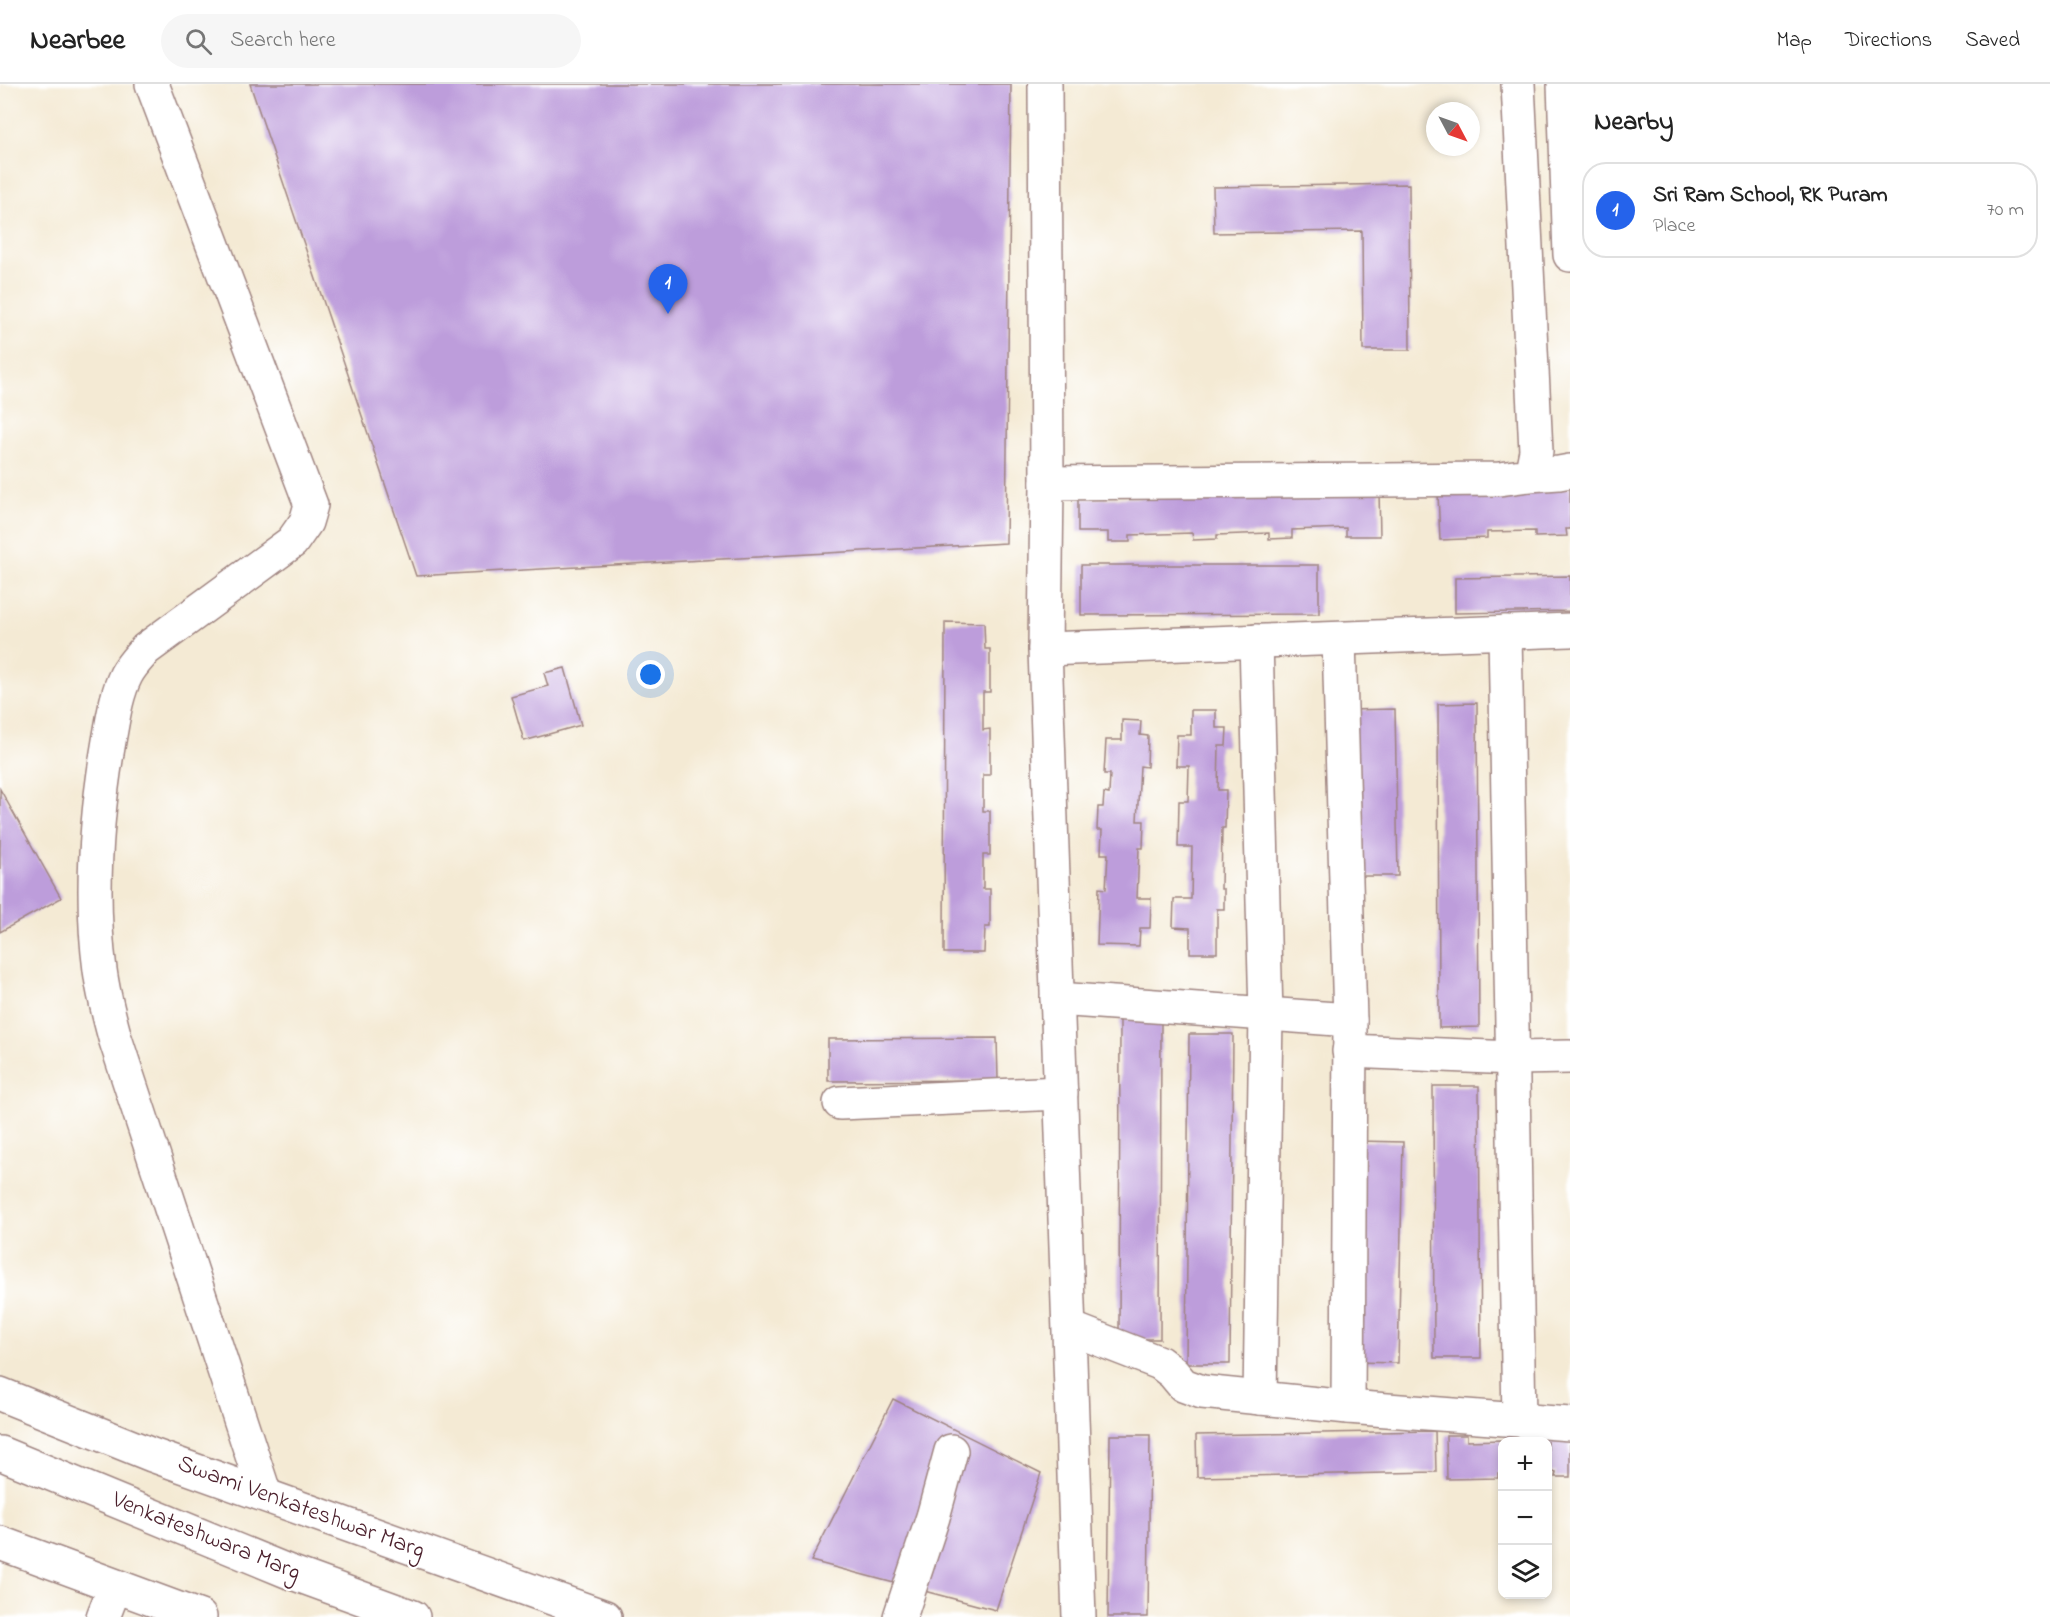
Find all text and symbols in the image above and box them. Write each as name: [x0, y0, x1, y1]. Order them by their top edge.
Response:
search box: [161, 14, 581, 68]
text: Nearbee: [30, 21, 125, 62]
icon: search: [182, 25, 215, 58]
text: Search here: [230, 25, 336, 57]
text: Map: [1776, 26, 1812, 56]
text: Directions: [1845, 26, 1932, 56]
text: Saved: [1965, 26, 2020, 56]
north arrow: [1426, 102, 1480, 156]
text: Nearby: [1594, 104, 1673, 142]
text: Sri Ram School, RK Puram: [1653, 180, 1888, 212]
text: 1: [1612, 196, 1619, 225]
text: 70 m: [1987, 196, 2024, 225]
text: Place: [1653, 212, 1695, 241]
pin: 1: [648, 264, 688, 314]
your location: [636, 660, 665, 689]
map controls: [1498, 1437, 1552, 1599]
button: +: [1498, 1437, 1552, 1491]
street label: Swami Venkateshwar Marg: [173, 1447, 429, 1569]
street label: Venkateshwara Marg: [106, 1483, 306, 1591]
button: −: [1498, 1491, 1552, 1545]
button: layers: [1498, 1545, 1552, 1599]

